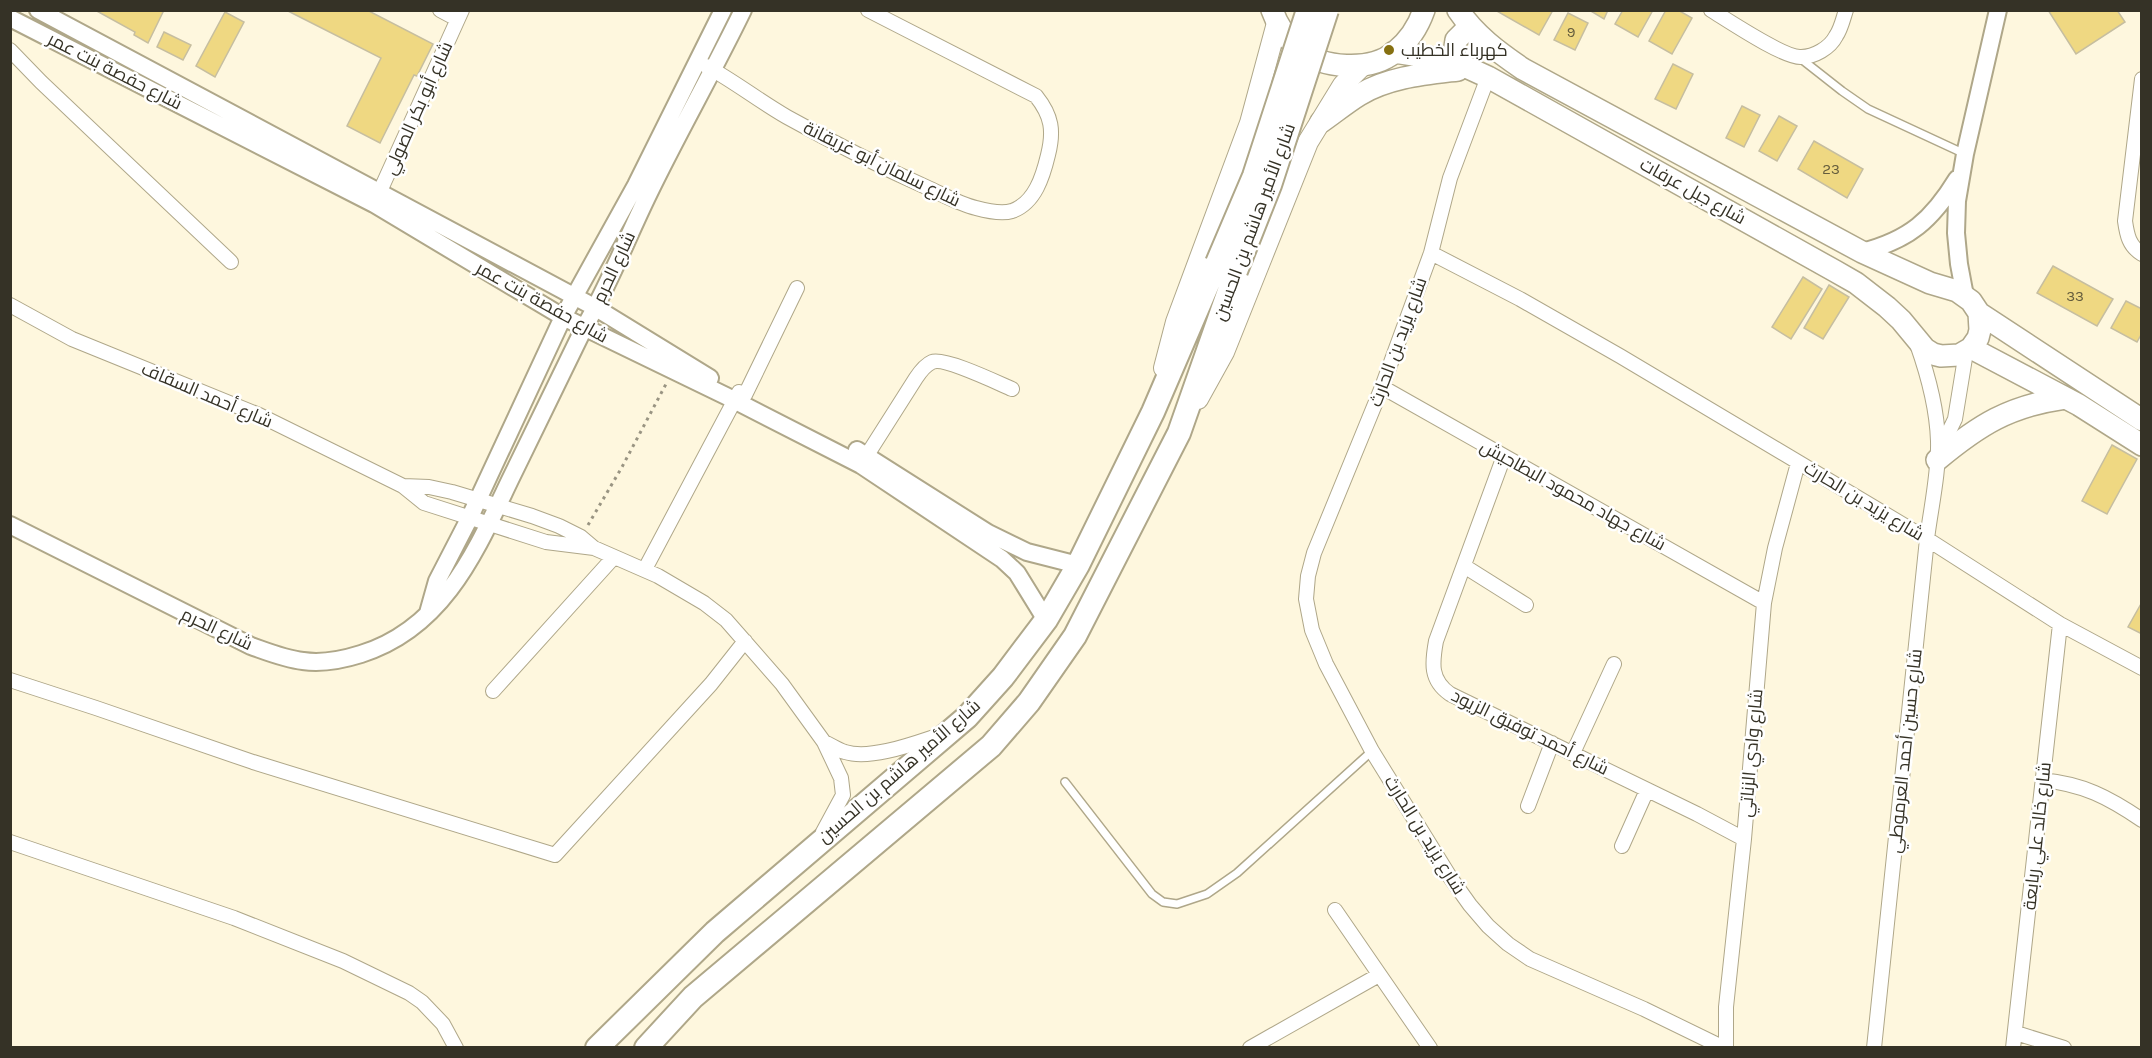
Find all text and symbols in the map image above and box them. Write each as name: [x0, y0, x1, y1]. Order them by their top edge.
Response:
house number: 9: [1567, 23, 1575, 41]
street label: شارع حفصة بنت عمر: [43, 27, 186, 115]
street label: شارع أبو بكر الصولي: [379, 38, 460, 179]
place label: كهرباء الخطيب: [1401, 39, 1508, 61]
marker: كهرباء الخطيب: [1382, 43, 1396, 57]
street label: شارع سلمان أبو غريقانة: [799, 116, 964, 212]
street label: شارع الأمير هاشم بن الحسين: [1208, 120, 1301, 324]
street label: شارع جبل عرفات: [1636, 153, 1750, 230]
house number: 23: [1822, 160, 1840, 178]
street label: شارع الحرم: [588, 228, 641, 307]
street label: شارع حفصة بنت عمر: [471, 256, 612, 348]
street label: شارع يزيد بن الحارث: [1364, 274, 1433, 410]
house number: 33: [2066, 287, 2084, 305]
street label: شارع أحمد السقاف: [138, 357, 276, 434]
street label: شارع جهاد محمود البطاحيش: [1476, 435, 1670, 556]
street label: شارع يزيد بن الحارث: [1799, 457, 1928, 546]
street label: شارع الحرم: [177, 603, 256, 656]
street label: شارع حسين أحمد العرموطي: [1883, 648, 1930, 855]
street label: شارع أحمد توفيق الزيود: [1447, 684, 1612, 781]
street label: شارع وادي الزناتي: [1734, 688, 1771, 818]
street label: شارع الأمير هاشم بن الحسين: [813, 694, 986, 848]
street label: شارع خالد علي ربابعة: [2018, 761, 2059, 911]
street label: شارع يزيد بن الحارث: [1379, 771, 1470, 899]

